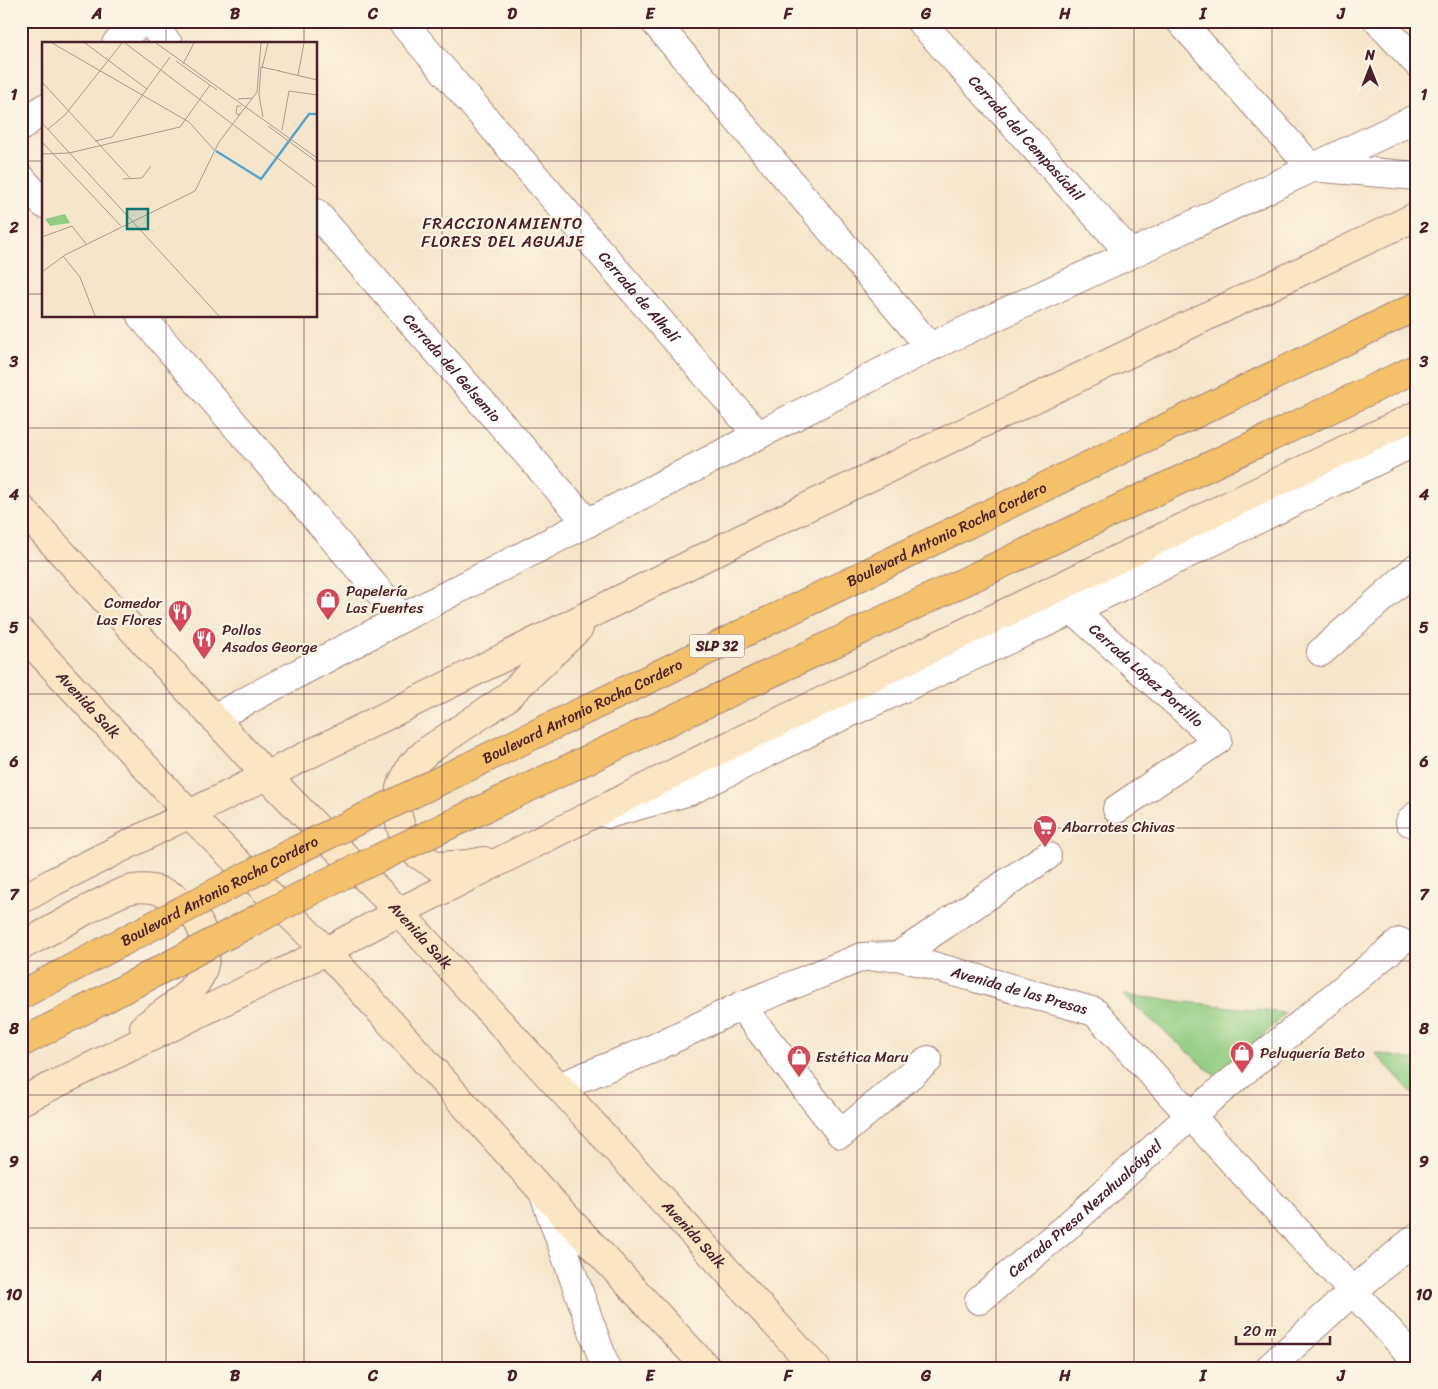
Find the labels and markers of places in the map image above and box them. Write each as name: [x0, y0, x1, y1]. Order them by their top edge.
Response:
place label: Papelería Las Fuentes: [346, 578, 424, 621]
shop icon: Papelería Las Fuentes: [315, 587, 341, 621]
place label: Comedor Las Flores: [96, 590, 163, 633]
restaurant icon: Comedor Las Flores: [167, 599, 193, 633]
place label: Pollos Asados George: [221, 617, 318, 660]
restaurant icon: Pollos Asados George: [191, 626, 217, 660]
supermarket icon: Abarrotes Chivas: [1032, 814, 1058, 848]
place label: Abarrotes Chivas: [1061, 814, 1175, 840]
shop icon: Peluquería Beto: [1229, 1040, 1255, 1074]
place label: Peluquería Beto: [1260, 1040, 1365, 1066]
shop icon: Estética Maru: [786, 1044, 812, 1078]
place label: Estética Maru: [816, 1044, 909, 1070]

